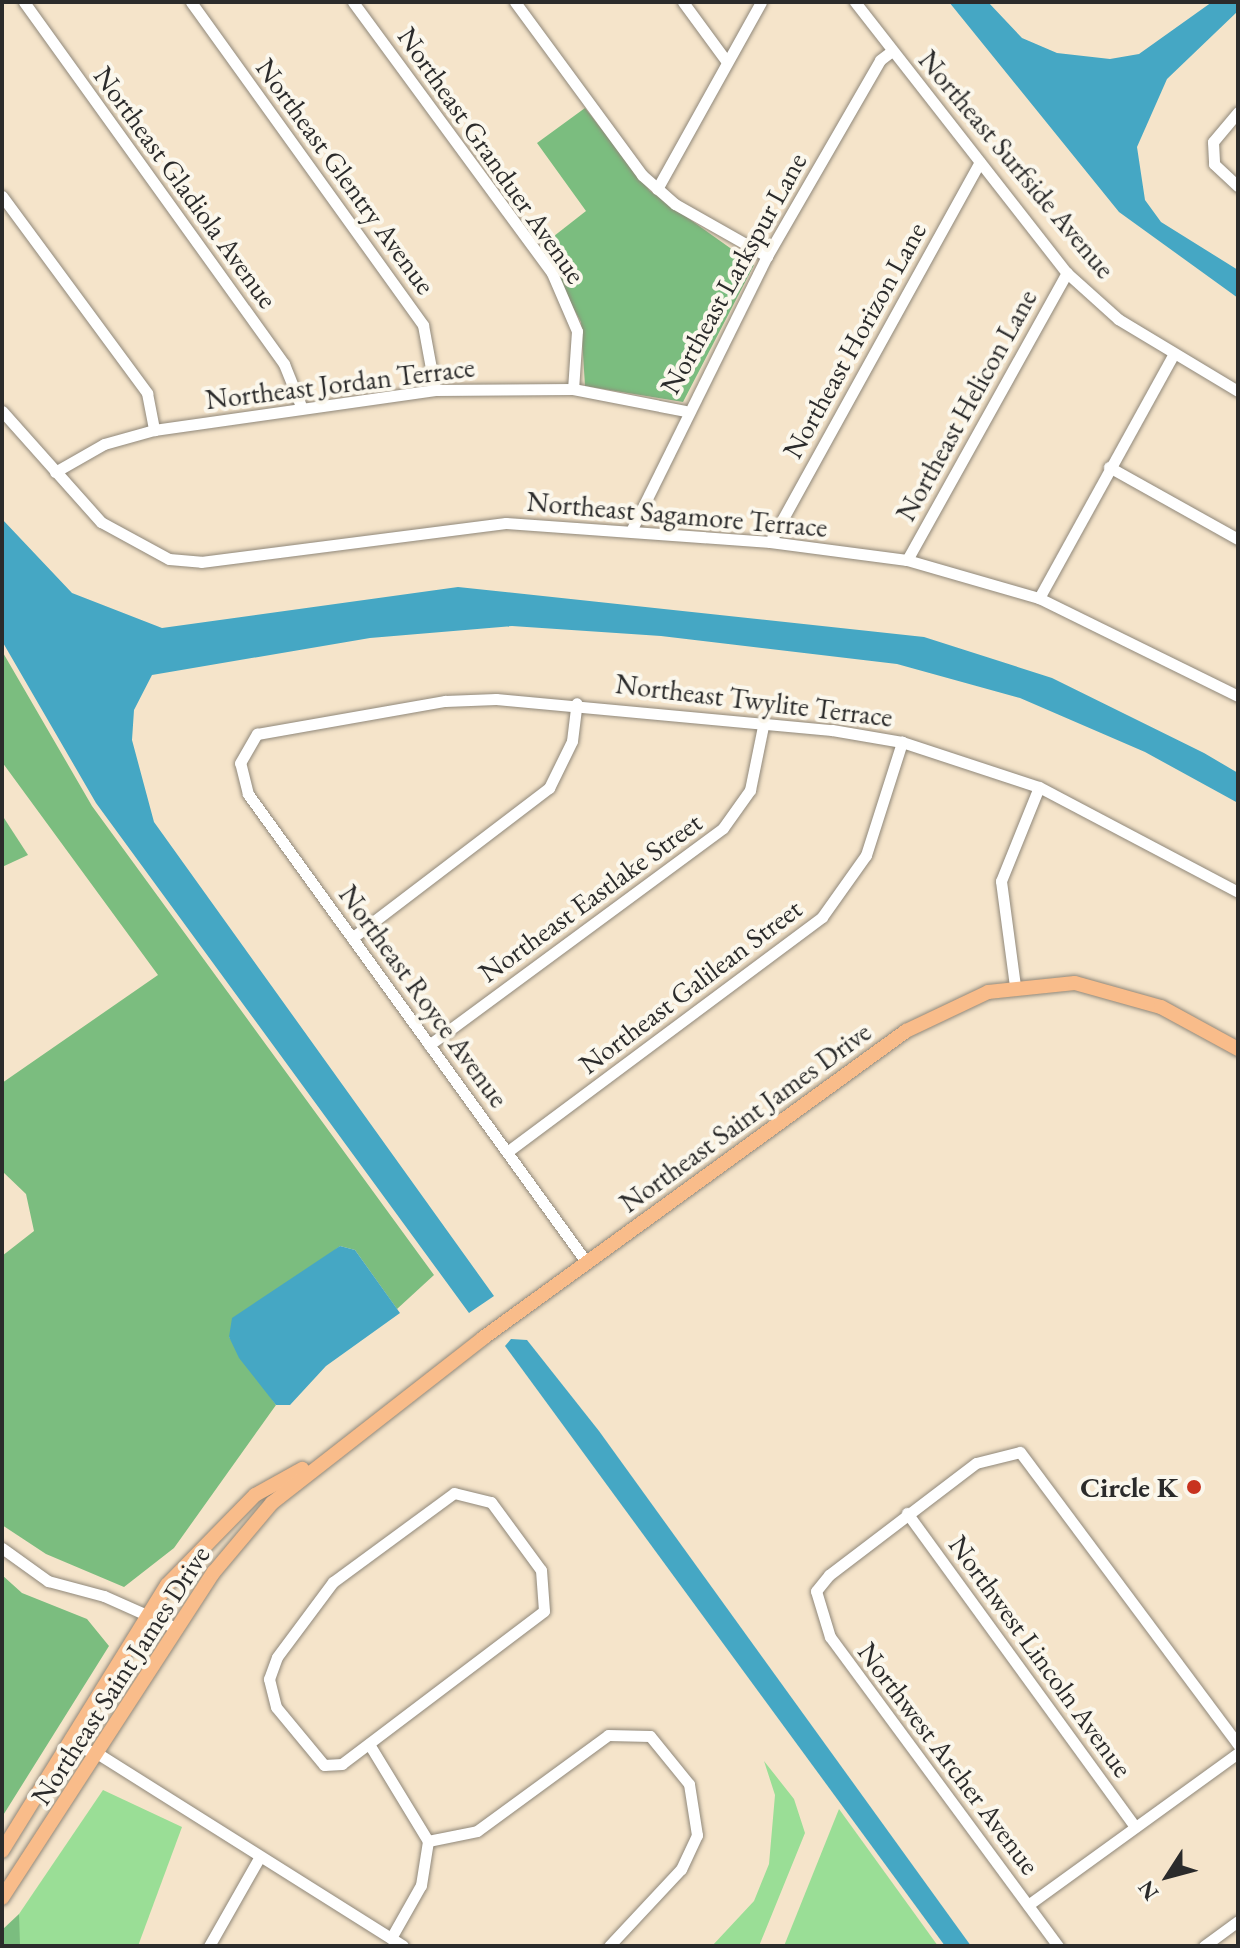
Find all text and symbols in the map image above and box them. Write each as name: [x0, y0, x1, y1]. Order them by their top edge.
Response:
street label: Northeast Granduer Avenue: [391, 20, 593, 290]
street label: Northeast Surfside Avenue: [912, 43, 1122, 285]
street label: Northeast Glentry Avenue: [249, 52, 443, 300]
street label: Northeast Gladiola Avenue: [87, 60, 285, 314]
street label: Northeast Larkspur Lane: [653, 146, 813, 400]
street label: Northeast Horizon Lane: [775, 216, 933, 464]
street label: Northeast Helicon Lane: [888, 283, 1044, 527]
street label: Northeast Jordan Terrace: [203, 350, 477, 416]
street label: Northeast Sagamore Terrace: [525, 484, 829, 544]
street label: Northeast Twylite Terrace: [614, 666, 894, 734]
street label: Northeast Eastlake Street: [472, 805, 708, 989]
street label: Northeast Royce Avenue: [332, 878, 516, 1114]
street label: Northeast Galilean Street: [572, 891, 808, 1081]
street label: Northeast Saint James Drive: [613, 1015, 877, 1219]
place label: Circle K: [1080, 1470, 1178, 1504]
marker: Circle K: [1185, 1478, 1203, 1496]
street label: Northwest Lincoln Avenue: [942, 1529, 1140, 1783]
street label: Northeast Saint James Drive: [24, 1539, 216, 1811]
street label: Northwest Archer Avenue: [851, 1635, 1047, 1881]
north arrow: [1128, 1836, 1208, 1916]
text: N: [1131, 1875, 1165, 1906]

